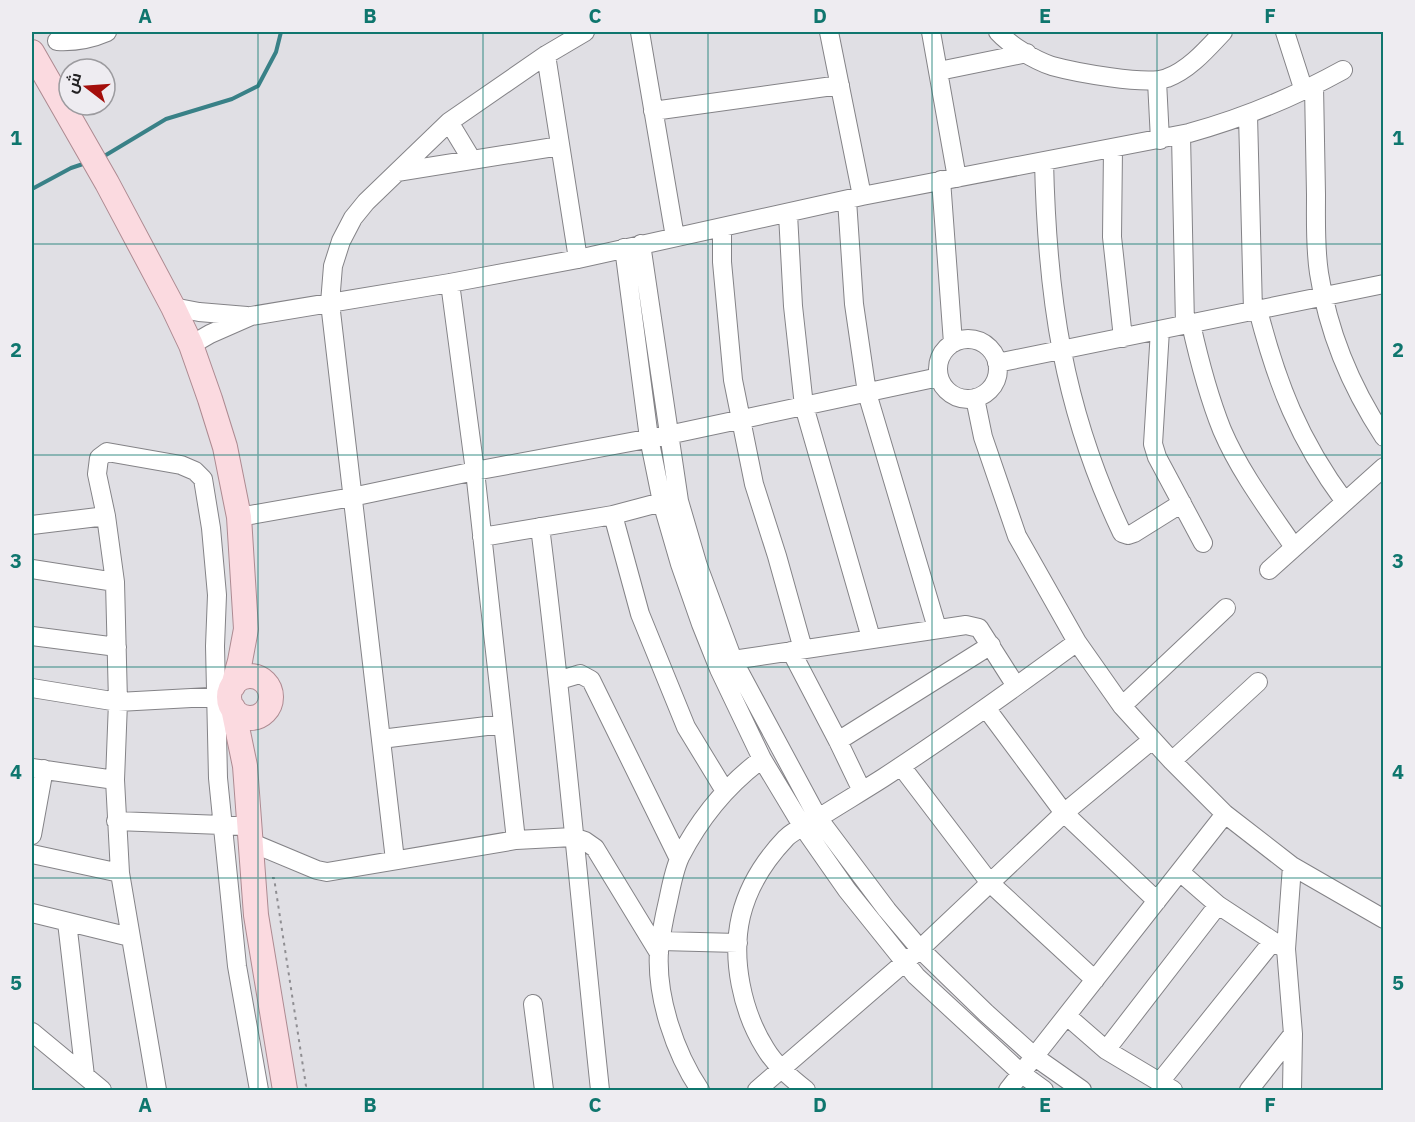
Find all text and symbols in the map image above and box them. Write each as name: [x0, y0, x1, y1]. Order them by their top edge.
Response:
text: A: [138, 2, 152, 29]
text: B: [363, 2, 377, 29]
text: C: [588, 2, 602, 29]
text: D: [813, 2, 827, 29]
text: E: [1039, 2, 1051, 29]
text: F: [1264, 2, 1276, 29]
north arrow: [57, 57, 117, 117]
text: ش: [60, 70, 85, 95]
text: 1: [10, 124, 22, 151]
text: 1: [1392, 124, 1404, 151]
text: 2: [10, 336, 22, 363]
text: 2: [1392, 336, 1404, 363]
text: 3: [10, 547, 22, 574]
text: 3: [1392, 547, 1404, 574]
text: 4: [10, 758, 22, 785]
text: 4: [1392, 758, 1404, 785]
text: 5: [10, 969, 22, 996]
text: 5: [1392, 969, 1404, 996]
text: A: [138, 1091, 152, 1118]
text: B: [363, 1091, 377, 1118]
text: C: [588, 1091, 602, 1118]
text: D: [813, 1091, 827, 1118]
text: E: [1039, 1091, 1051, 1118]
text: F: [1264, 1091, 1276, 1118]

